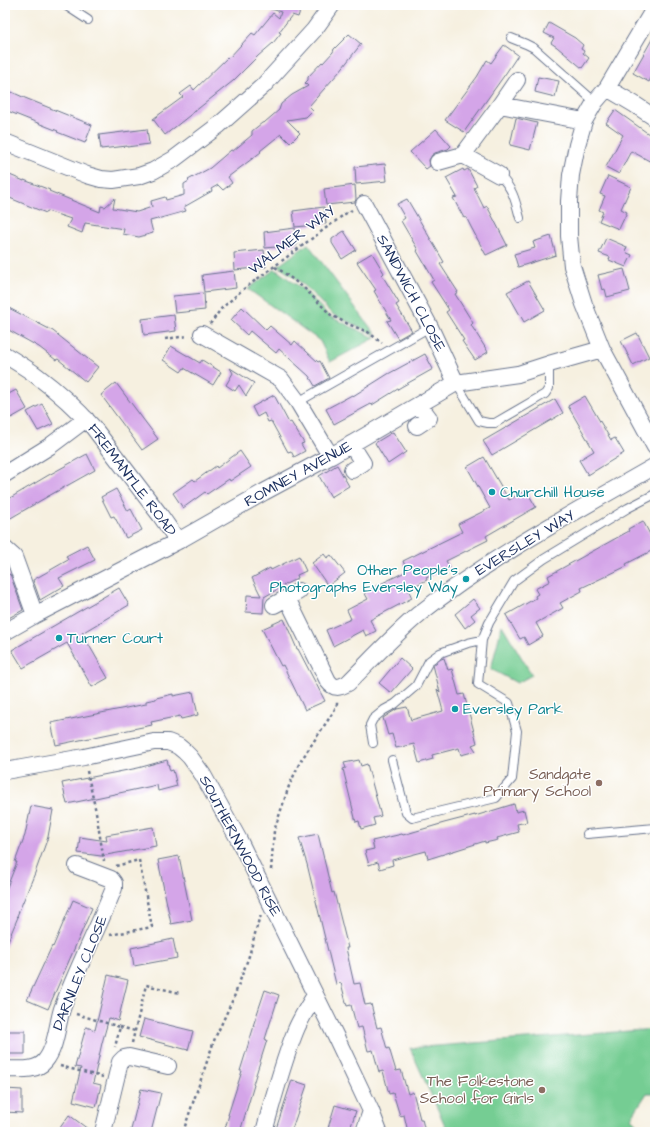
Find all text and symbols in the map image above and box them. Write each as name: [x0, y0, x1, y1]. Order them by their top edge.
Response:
street label: WALMER WAY: [244, 200, 340, 280]
street label: SANDWICH CLOSE: [371, 231, 451, 355]
street label: FREMANTLE ROAD: [83, 419, 181, 541]
street label: ROMNEY AVENUE: [240, 436, 356, 512]
place label: Churchill House: [500, 482, 605, 503]
marker: Churchill House: [487, 487, 497, 497]
street label: EVERSLEY WAY: [471, 505, 579, 581]
place label: Other People's Photographs Eversley Way: [270, 560, 458, 599]
marker: Other People's Photographs Eversley Way: [461, 574, 471, 584]
place label: Turner Court: [67, 628, 163, 649]
marker: Turner Court: [54, 633, 64, 643]
place label: Eversley Park: [463, 699, 563, 721]
marker: Eversley Park: [450, 704, 460, 714]
place label: Sandgate Primary School: [483, 764, 591, 803]
street label: SOUTHERNWOOD RISE: [194, 772, 286, 920]
marker: Sandgate Primary School: [594, 778, 604, 788]
street label: DARNLEY CLOSE: [47, 912, 113, 1034]
place label: The Folkestone School for Girls: [420, 1071, 534, 1109]
marker: The Folkestone School for Girls: [537, 1085, 547, 1095]

